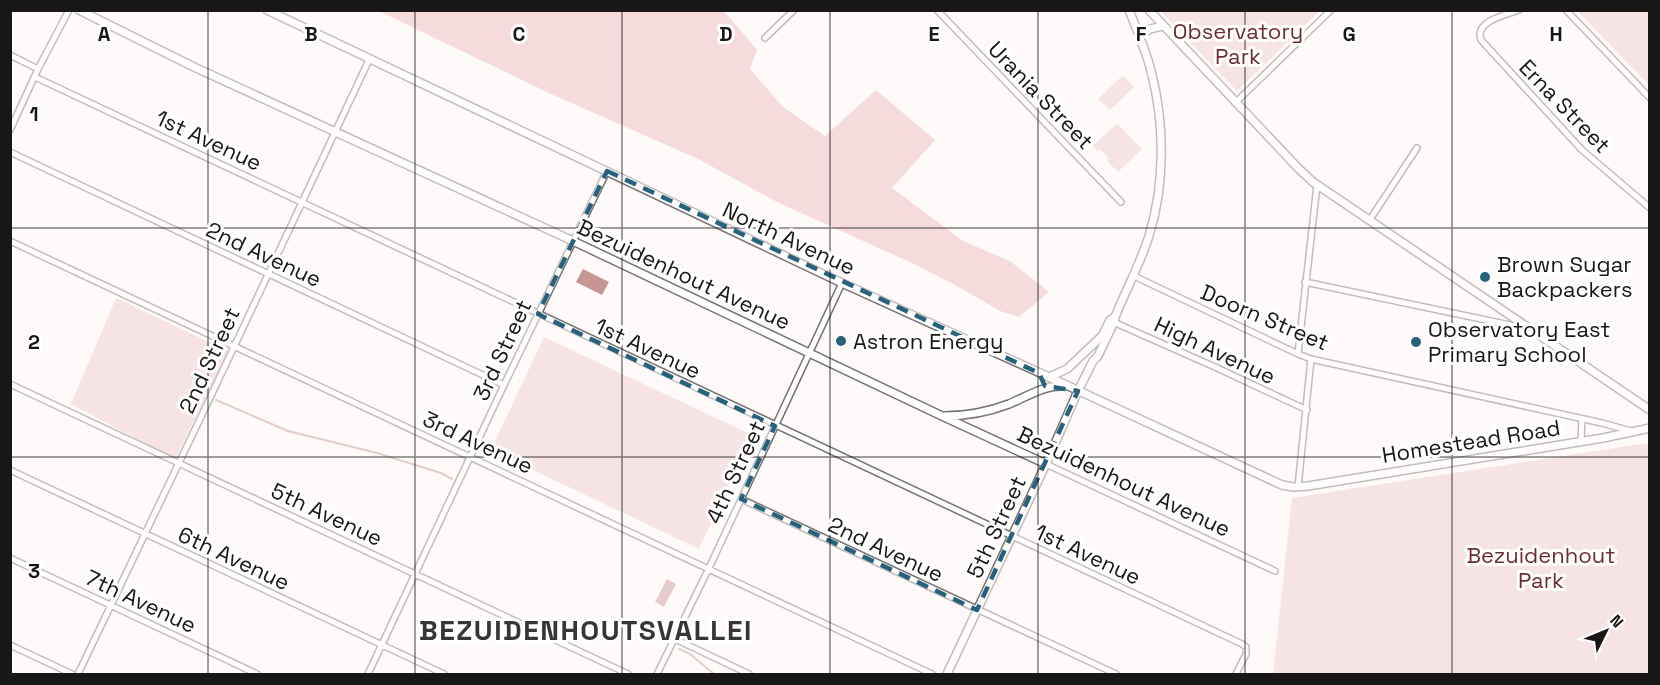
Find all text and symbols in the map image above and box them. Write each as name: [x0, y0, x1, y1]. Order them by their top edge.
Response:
park label: Observatory Park: [1173, 17, 1303, 70]
text: A: [98, 21, 111, 47]
text: B: [304, 21, 318, 47]
text: C: [513, 21, 526, 47]
text: D: [719, 21, 733, 47]
text: E: [928, 21, 940, 47]
text: F: [1136, 21, 1147, 47]
text: G: [1342, 21, 1356, 47]
text: H: [1549, 21, 1563, 47]
street label: Urania Street: [982, 35, 1100, 155]
street label: Erna Street: [1513, 53, 1617, 159]
text: 1: [29, 101, 39, 127]
street label: 1st Avenue: [152, 103, 266, 177]
street label: North Avenue: [718, 195, 860, 281]
street label: Bezuidenhout Avenue: [573, 212, 795, 336]
street label: 2nd Avenue: [202, 215, 326, 293]
place label: Brown Sugar Backpackers: [1497, 250, 1633, 303]
marker: Brown Sugar Backpackers: [1478, 270, 1492, 284]
street label: Doorn Street: [1197, 277, 1333, 357]
street label: 3rd Street: [466, 295, 538, 405]
street label: 2nd Street: [172, 303, 246, 417]
street label: High Avenue: [1150, 310, 1280, 390]
street label: 1st Avenue: [591, 311, 705, 385]
place label: Observatory East Primary School: [1428, 315, 1610, 368]
place label: Astron Energy: [853, 327, 1003, 355]
text: 2: [28, 329, 40, 355]
marker: Astron Energy: [834, 334, 848, 348]
marker: Observatory East Primary School: [1409, 335, 1423, 349]
street label: 3rd Avenue: [418, 404, 538, 480]
street label: Homestead Road: [1380, 413, 1562, 469]
street label: 4th Street: [699, 416, 771, 528]
street label: Bezuidenhout Avenue: [1013, 419, 1235, 543]
street label: 5th Street: [960, 471, 1032, 583]
street label: 5th Avenue: [267, 476, 387, 552]
street label: 2nd Avenue: [824, 510, 948, 588]
street label: 1st Avenue: [1031, 517, 1145, 591]
street label: 6th Avenue: [174, 520, 294, 596]
park label: Bezuidenhout Park: [1467, 541, 1615, 594]
text: 3: [28, 558, 40, 584]
street label: 7th Avenue: [81, 563, 201, 639]
north arrow: [1576, 601, 1636, 661]
text: N: [1605, 610, 1628, 632]
district label: BEZUIDENHOUTSVALLEI: [419, 612, 753, 648]

